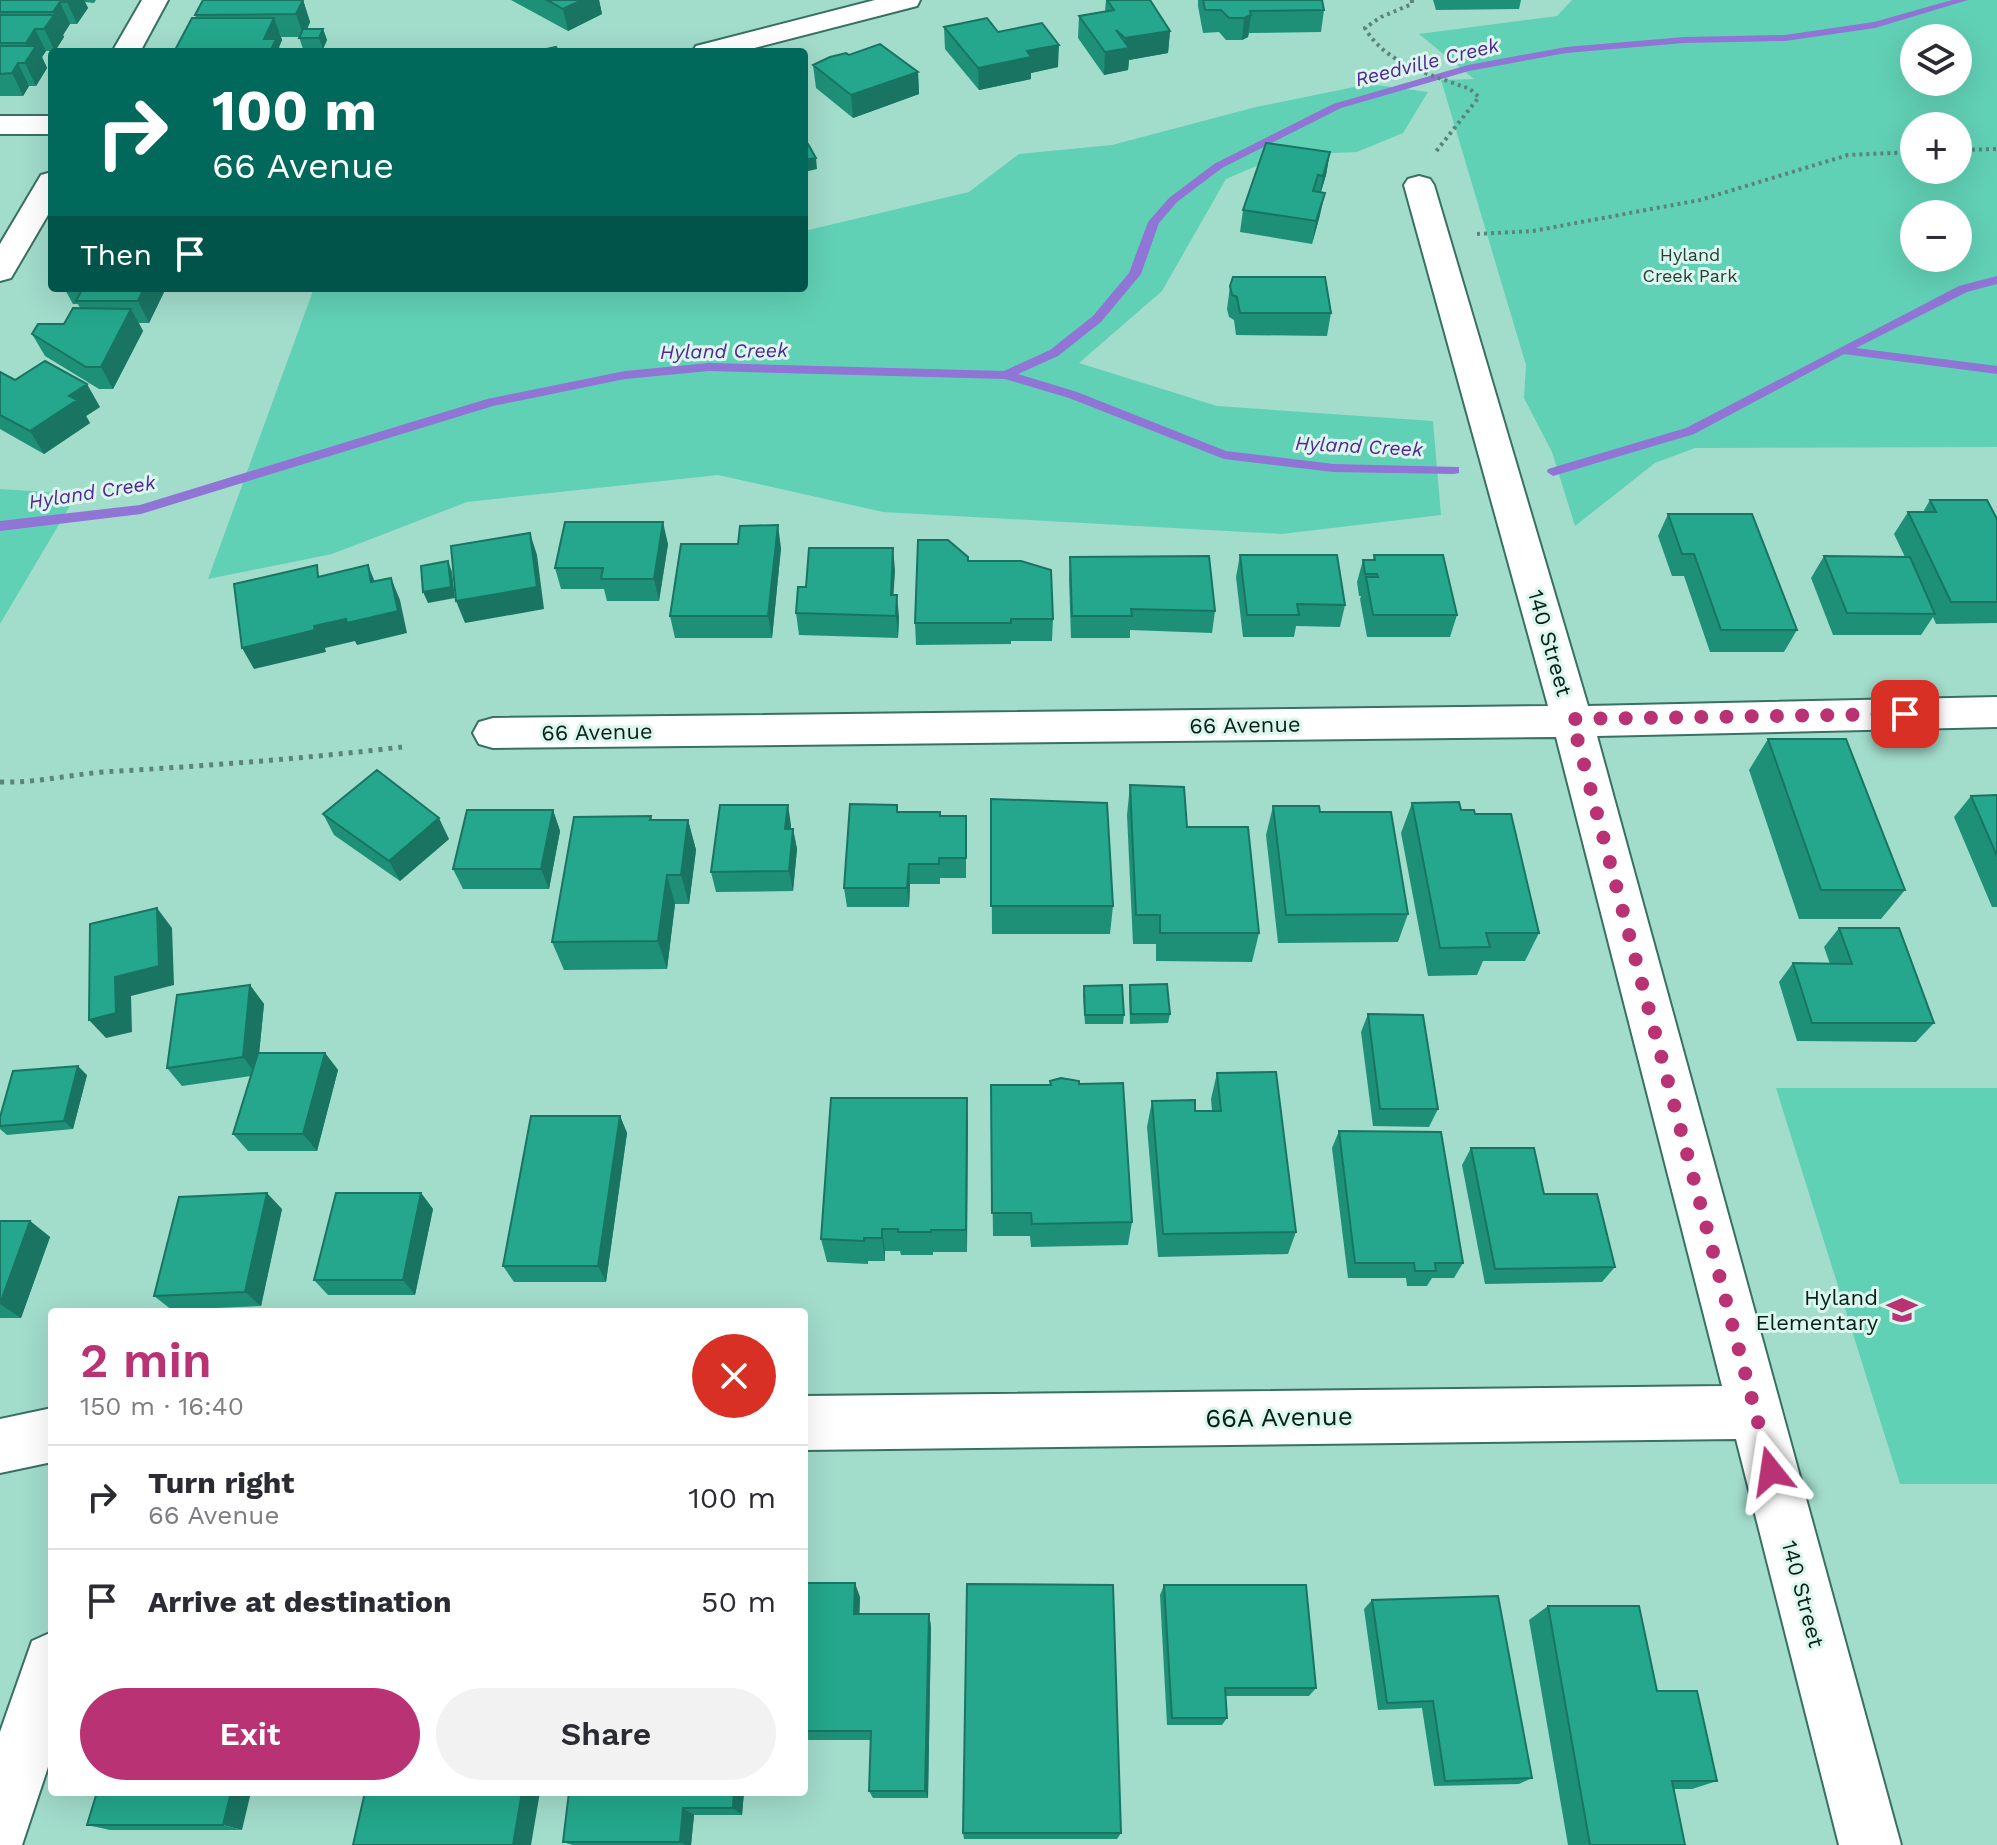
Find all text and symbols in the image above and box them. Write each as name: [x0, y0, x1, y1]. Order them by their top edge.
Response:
map controls: [1900, 24, 1972, 272]
button: layers: [1900, 24, 1972, 96]
water label: Reedville Creek: [1353, 32, 1502, 91]
text: 100 m: [212, 78, 377, 144]
icon: right: [80, 80, 184, 184]
button: +: [1900, 112, 1972, 184]
text: 66 Avenue: [212, 145, 394, 187]
button: −: [1900, 200, 1972, 272]
icon: arrive: [168, 232, 212, 276]
text: Then: [80, 237, 152, 272]
park label: Hyland Creek Park: [1643, 244, 1737, 286]
water label: Hyland Creek: [660, 338, 789, 364]
water label: Hyland Creek: [1294, 431, 1425, 461]
water label: Hyland Creek: [27, 470, 158, 514]
street label: 140 Street: [1523, 587, 1577, 699]
pin: [1871, 680, 1939, 748]
icon: arrive: [1883, 692, 1927, 736]
street label: 66 Avenue: [1189, 712, 1301, 738]
street label: 66 Avenue: [541, 719, 653, 745]
place label: Hyland Elementary: [1755, 1285, 1879, 1335]
school or university icon: Hyland Elementary: [1885, 1293, 1919, 1327]
text: 2 min: [80, 1332, 212, 1389]
button: close: [692, 1334, 776, 1418]
text: 150 m · 16:40: [80, 1391, 244, 1421]
street label: 66A Avenue: [1205, 1401, 1353, 1433]
position arrow: [1729, 1429, 1813, 1513]
text: Turn right: [148, 1465, 294, 1500]
icon: right: [80, 1475, 124, 1519]
text: 100 m: [688, 1480, 776, 1515]
text: 66 Avenue: [148, 1500, 279, 1530]
street label: 140 Street: [1777, 1538, 1829, 1650]
icon: arrive: [80, 1579, 124, 1623]
text: Arrive at destination: [148, 1584, 452, 1619]
text: 50 m: [701, 1584, 776, 1619]
button: Exit: [80, 1688, 420, 1780]
button: Share: [436, 1688, 776, 1780]

